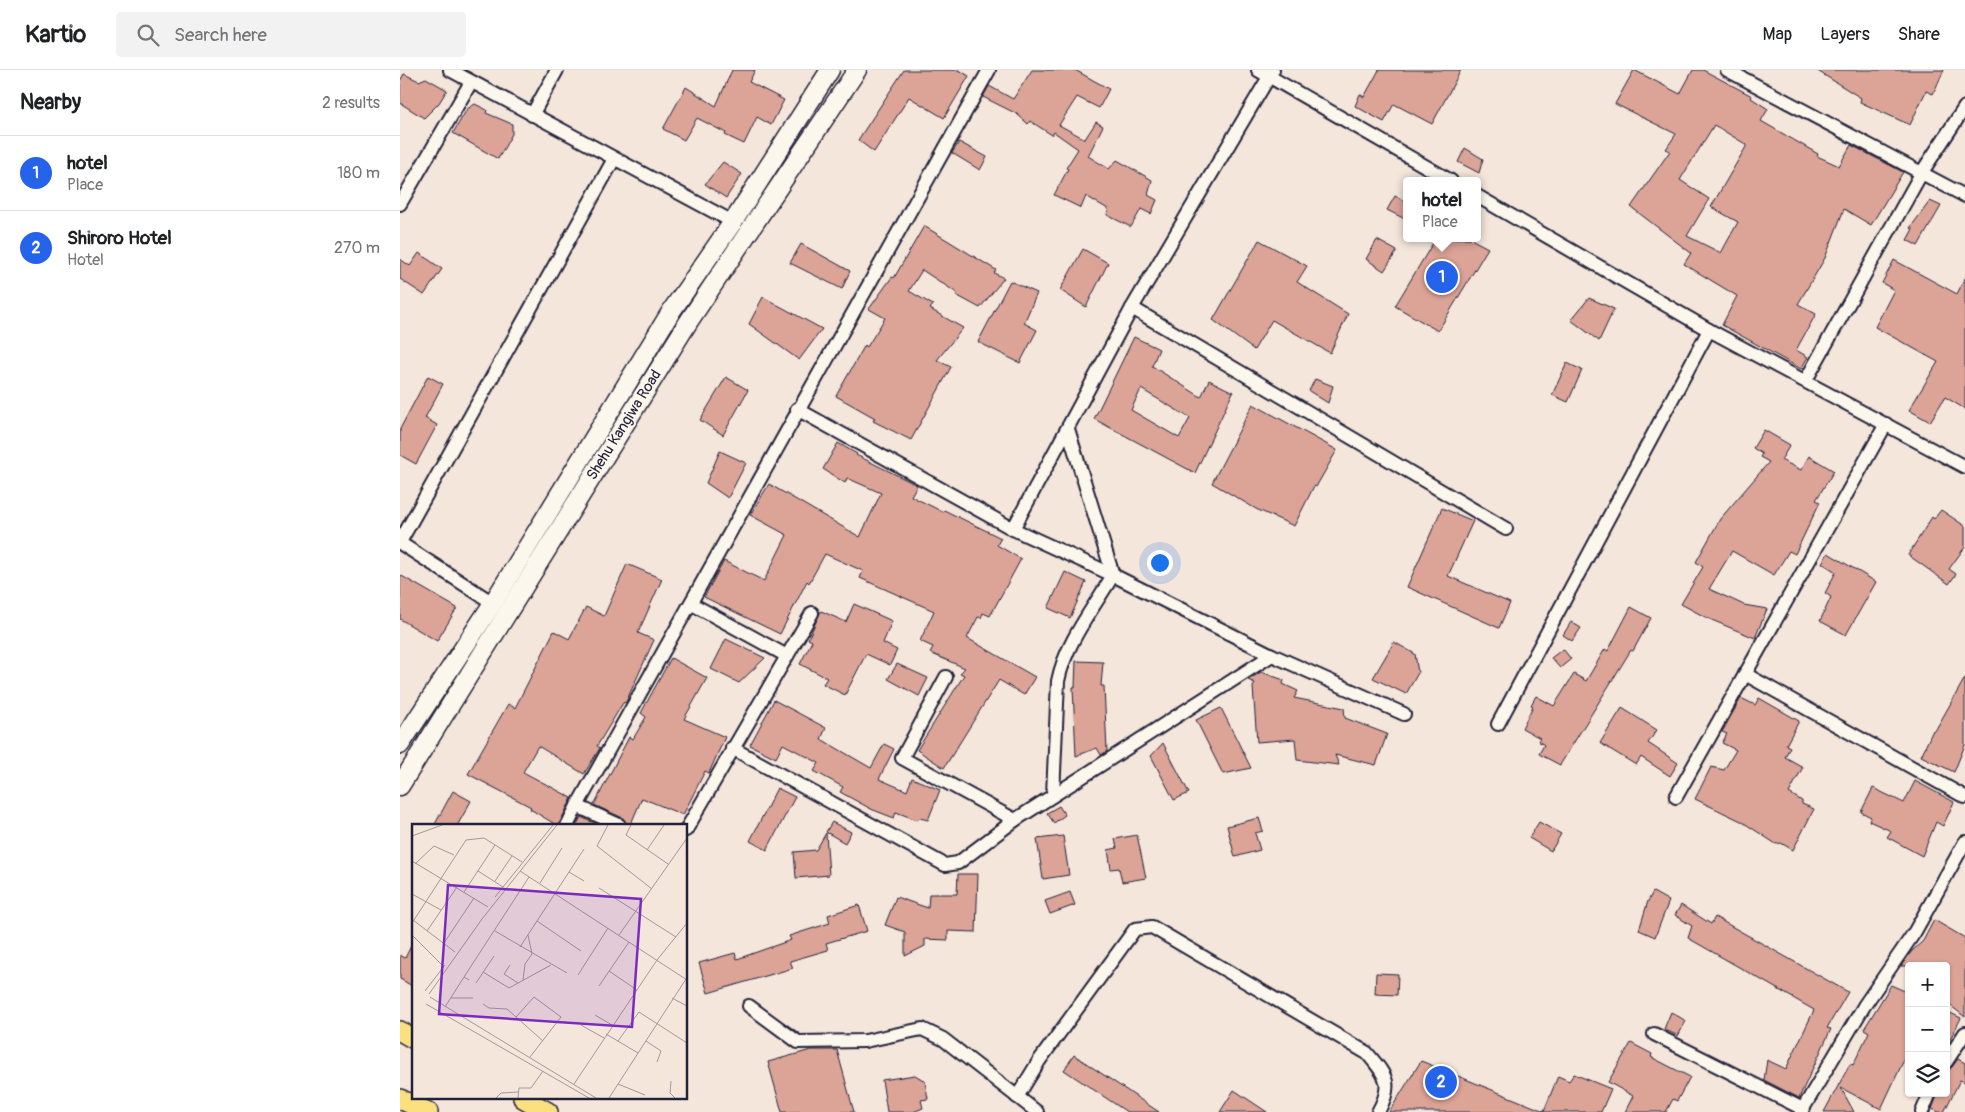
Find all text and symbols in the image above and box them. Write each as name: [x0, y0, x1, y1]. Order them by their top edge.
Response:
search box: [116, 12, 466, 57]
text: Kartio: [25, 20, 86, 49]
icon: search: [134, 21, 162, 49]
text: Search here: [174, 23, 267, 47]
text: Map: [1763, 23, 1792, 46]
text: Layers: [1820, 23, 1870, 46]
text: Share: [1898, 23, 1940, 46]
text: Nearby: [20, 89, 81, 116]
text: 2 results: [322, 93, 380, 113]
text: hotel: [67, 151, 108, 175]
text: 1: [33, 163, 39, 183]
text: 180 m: [337, 163, 380, 183]
text: Place: [67, 175, 103, 195]
popup: [1403, 177, 1481, 242]
text: hotel: [1422, 188, 1462, 212]
text: Place: [1422, 212, 1458, 232]
text: Shiroro Hotel: [67, 226, 172, 250]
text: 2: [32, 238, 40, 258]
text: 270 m: [334, 238, 380, 258]
text: Hotel: [67, 250, 104, 270]
pin: 1: [1426, 258, 1458, 296]
street label: Shehu Kangiwa Road: [582, 366, 666, 484]
your location: [1147, 550, 1173, 576]
inset map: [412, 824, 688, 1100]
map controls: [1905, 962, 1950, 1097]
button: +: [1905, 962, 1950, 1007]
button: −: [1905, 1007, 1950, 1052]
button: layers: [1905, 1052, 1950, 1097]
pin: 2: [1425, 1063, 1457, 1101]

